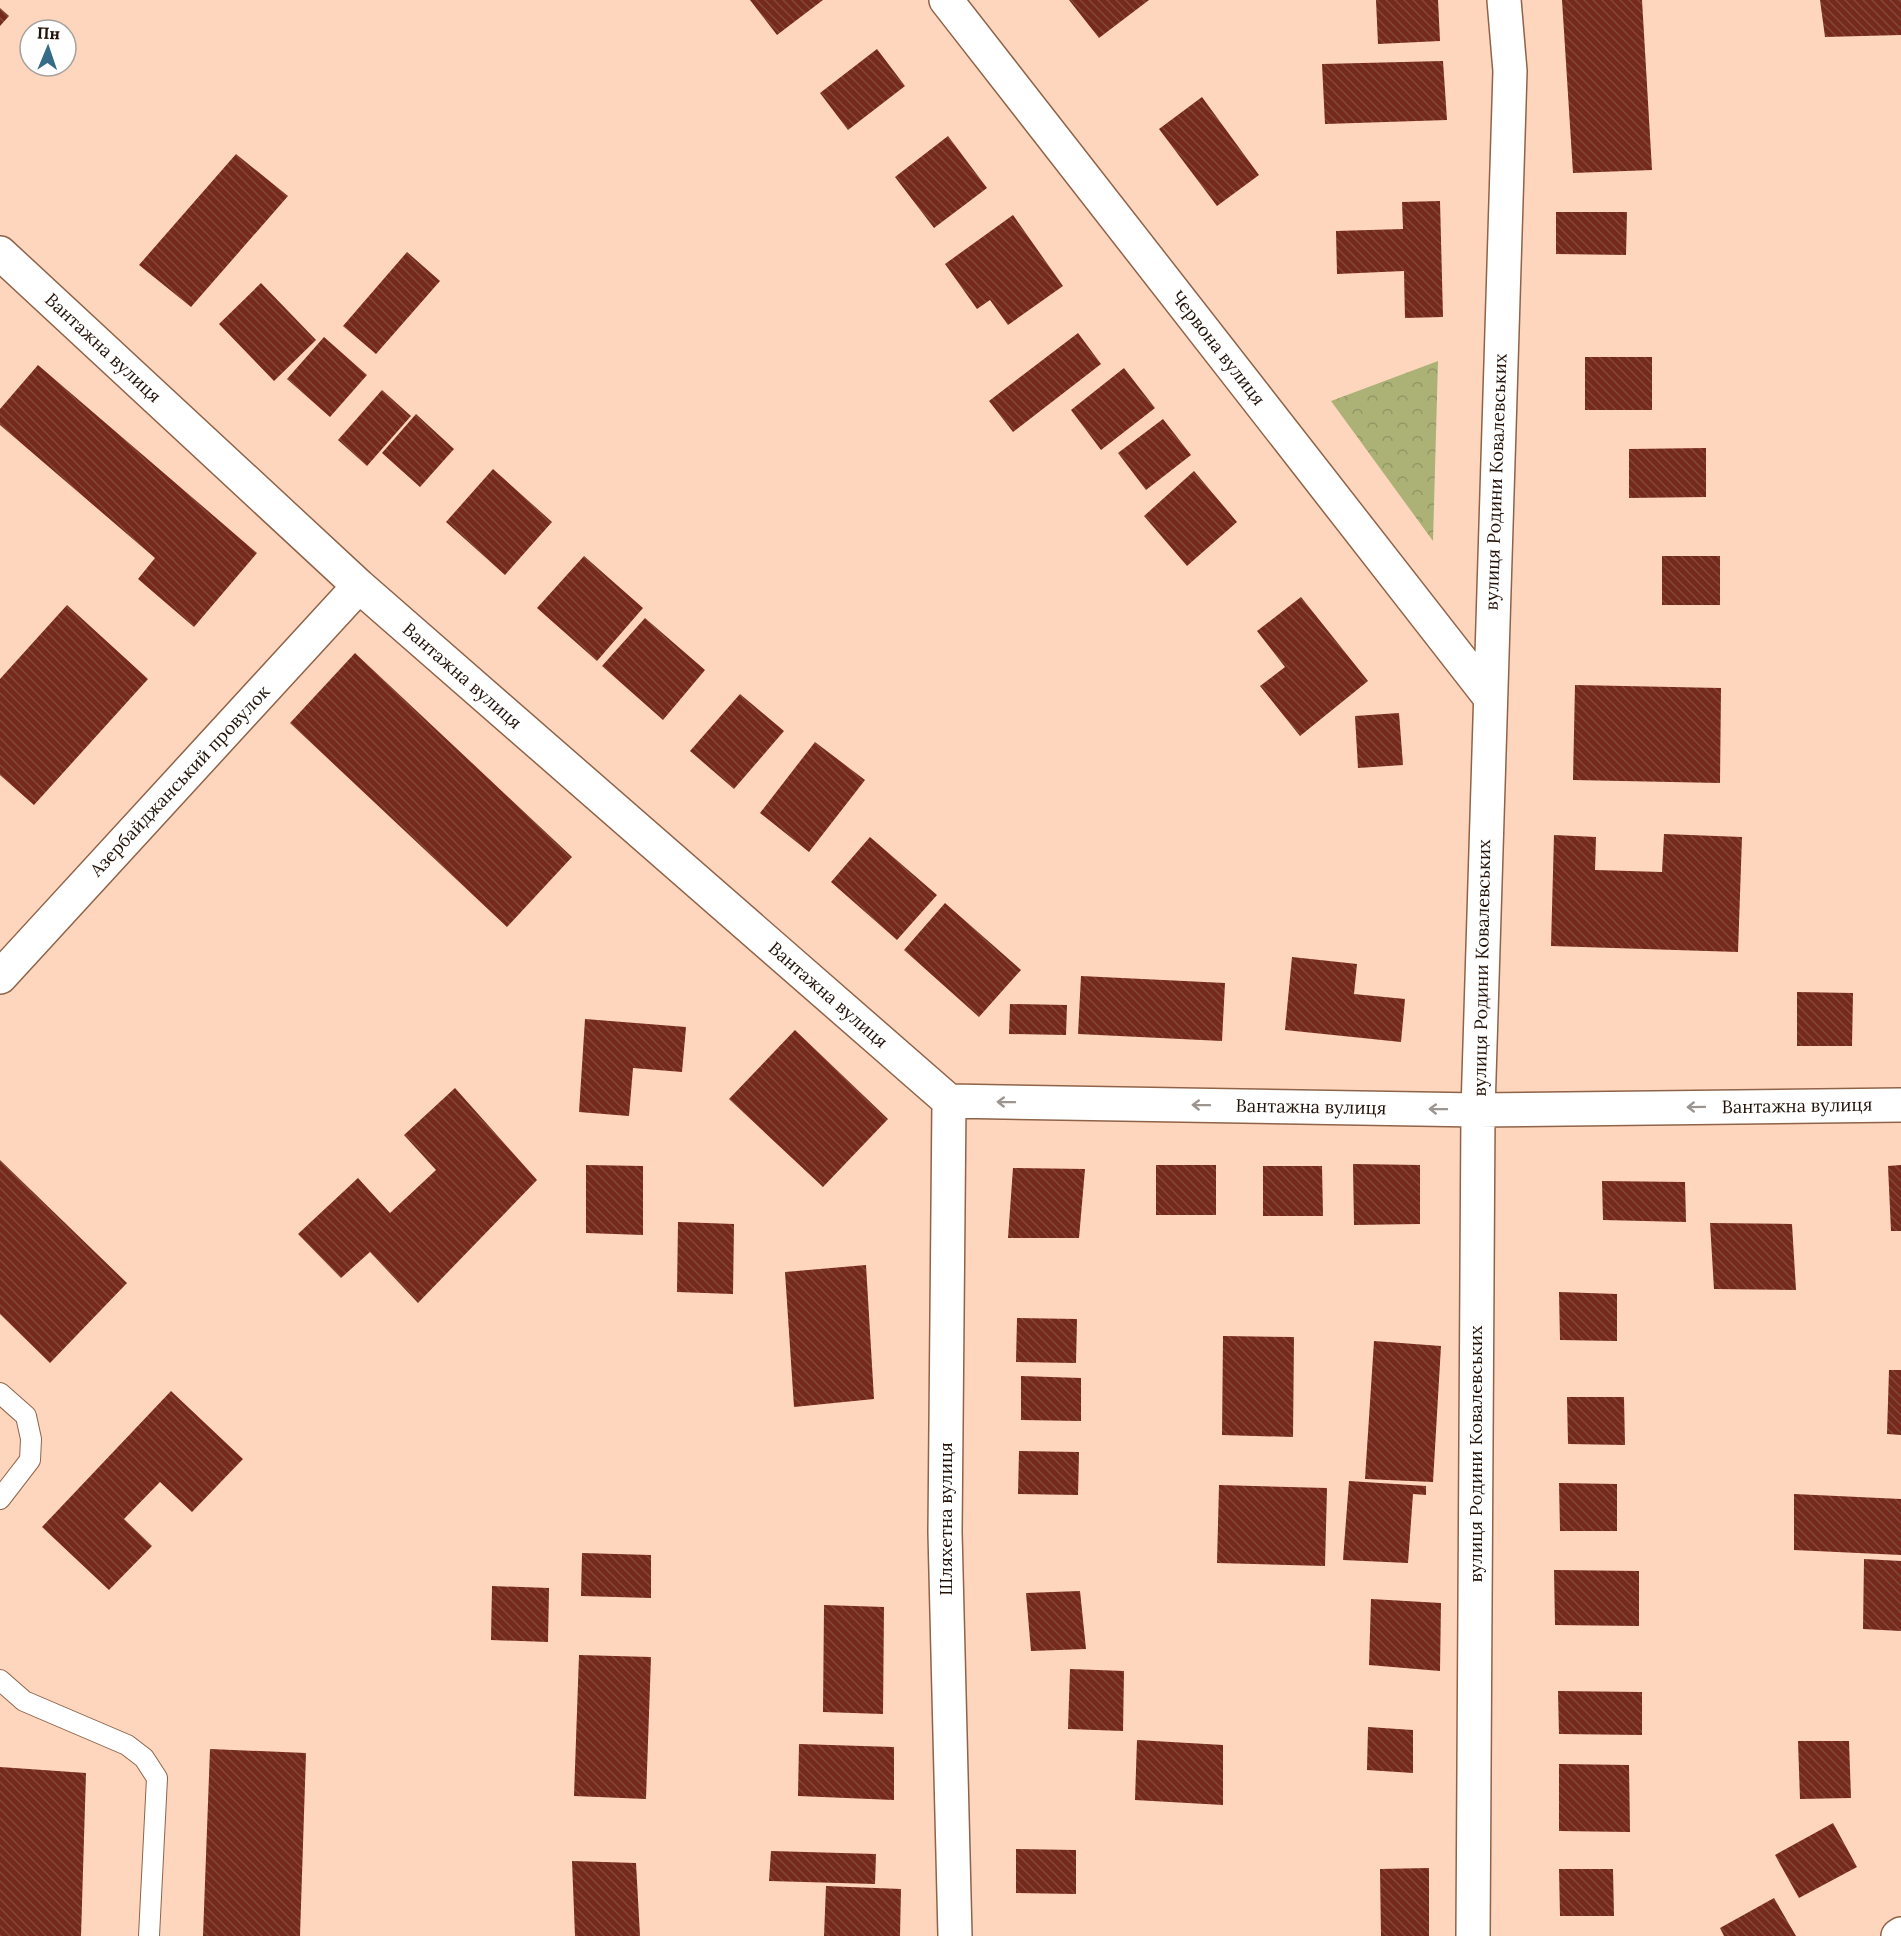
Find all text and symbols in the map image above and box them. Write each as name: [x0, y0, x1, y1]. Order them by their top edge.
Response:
north arrow: [18, 18, 78, 78]
text: Пн: [37, 23, 60, 43]
street label: Червона вулиця: [1166, 286, 1270, 410]
street label: Вантажна вулиця: [40, 288, 166, 407]
street label: вулиця Родини Ковалевських: [1480, 353, 1511, 611]
street label: Вантажна вулиця: [398, 618, 527, 734]
street label: Азербайджанський провулок: [84, 680, 275, 882]
street label: вулиця Родини Ковалевських: [1468, 839, 1495, 1097]
street label: Вантажна вулиця: [764, 937, 893, 1053]
street label: Вантажна вулиця: [1721, 1093, 1873, 1118]
street label: Вантажна вулиця: [1235, 1094, 1387, 1119]
one-way arrow: [996, 1096, 1016, 1108]
one-way arrow: [1191, 1099, 1211, 1111]
one-way arrow: [1686, 1101, 1706, 1113]
one-way arrow: [1428, 1103, 1448, 1115]
street label: вулиця Родини Ковалевських: [1464, 1325, 1487, 1583]
street label: Шляхетна вулиця: [934, 1442, 957, 1596]

